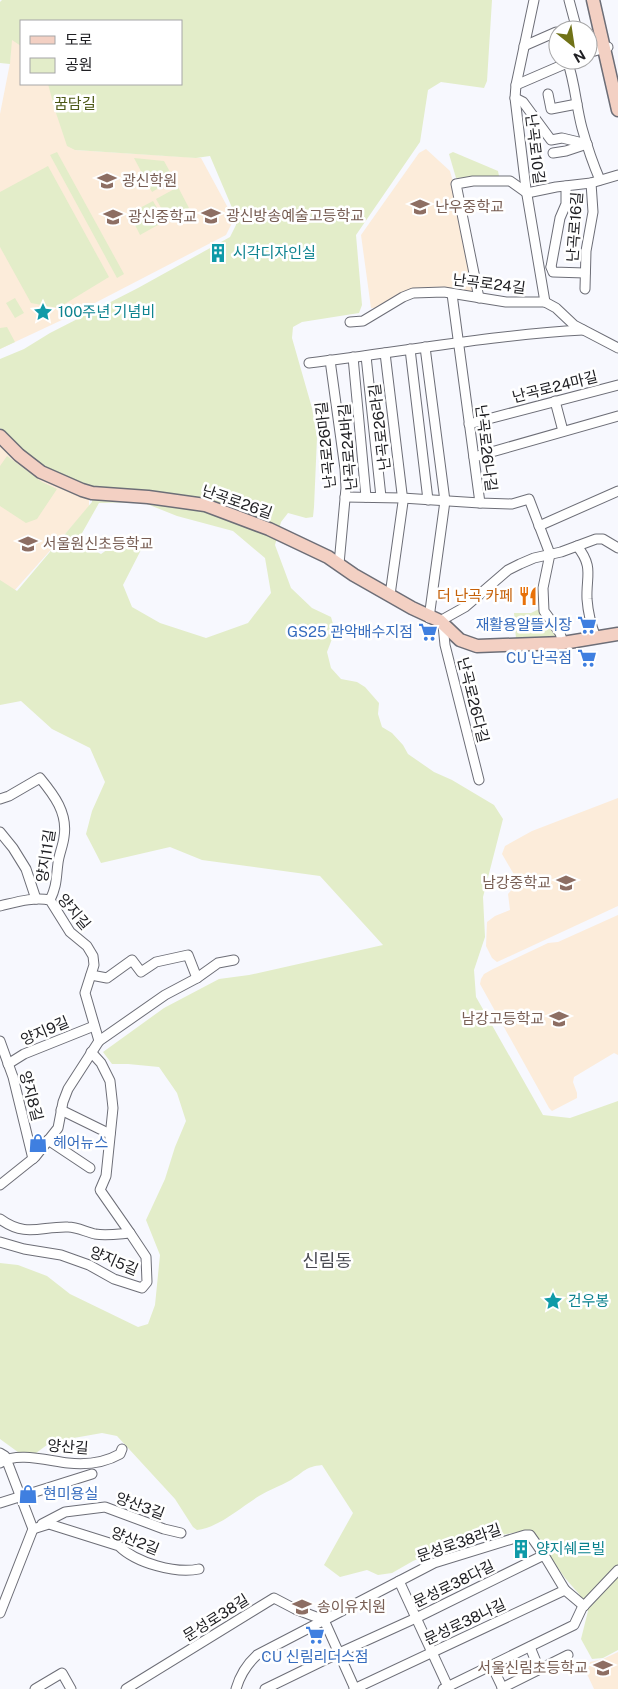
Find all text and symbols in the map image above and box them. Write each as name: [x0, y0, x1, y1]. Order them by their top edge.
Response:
legend: [20, 20, 182, 85]
north arrow: [548, 20, 598, 70]
text: 도로: [65, 31, 93, 48]
text: N: [571, 47, 588, 66]
text: 공원: [65, 56, 93, 73]
park label: 꿈담길: [54, 95, 96, 112]
street label: 난곡로10길: [523, 113, 548, 185]
school or university icon: 광신학원: [96, 170, 118, 192]
place label: 광신학원: [122, 172, 177, 189]
street label: 난곡로16길: [564, 191, 585, 263]
school or university icon: 난우중학교: [409, 196, 431, 218]
place label: 난우중학교: [435, 198, 504, 215]
school or university icon: 광신방송예술고등학교: [200, 205, 222, 227]
school or university icon: 광신중학교: [102, 206, 124, 228]
place label: 광신방송예술고등학교: [226, 207, 364, 224]
place label: 광신중학교: [128, 208, 197, 225]
building icon: 시각디자인실: [207, 242, 229, 264]
place label: 시각디자인실: [233, 244, 316, 261]
street label: 난곡로24길: [452, 271, 527, 296]
place icon: 100주년 기념비: [32, 301, 54, 323]
place label: 100주년 기념비: [58, 303, 155, 320]
street label: 난곡로24마길: [510, 368, 599, 405]
street label: 난곡로26라길: [366, 383, 393, 471]
street label: 난곡로26마길: [312, 401, 339, 489]
street label: 난곡로24바길: [335, 403, 360, 491]
street label: 난곡로26나길: [473, 404, 500, 492]
street label: 난곡로26길: [200, 482, 275, 522]
school or university icon: 서울원신초등학교: [17, 533, 39, 555]
place label: 서울원신초등학교: [43, 535, 153, 552]
restaurant icon: 더 난곡 카페: [517, 585, 539, 607]
place label: 더 난곡 카페: [437, 587, 513, 604]
supermarket icon: 재활용알뜰시장: [576, 614, 598, 636]
place label: 재활용알뜰시장: [475, 616, 572, 633]
supermarket icon: GS25 관악배수지점: [417, 621, 439, 643]
place label: GS25 관악배수지점: [287, 623, 413, 640]
supermarket icon: CU 난곡점: [576, 647, 598, 669]
place label: CU 난곡점: [506, 649, 572, 666]
street label: 난곡로26다길: [455, 655, 492, 744]
street label: 양지11길: [33, 828, 58, 884]
school or university icon: 남강중학교: [555, 872, 577, 894]
place label: 남강중학교: [482, 874, 551, 891]
street label: 양지길: [55, 890, 94, 933]
school or university icon: 남강고등학교: [548, 1008, 570, 1030]
place label: 남강고등학교: [461, 1010, 544, 1027]
street label: 양지9길: [18, 1013, 71, 1048]
street label: 양지8길: [17, 1069, 46, 1123]
shop icon: 헤어뉴스: [27, 1132, 49, 1154]
place label: 헤어뉴스: [53, 1134, 108, 1151]
street label: 양지5길: [87, 1243, 141, 1278]
district label: 신림동: [302, 1250, 352, 1271]
place icon: 건우봉: [542, 1290, 564, 1312]
place label: 건우봉: [568, 1292, 609, 1309]
street label: 양산길: [47, 1437, 89, 1456]
shop icon: 현미용실: [17, 1483, 39, 1505]
place label: 현미용실: [43, 1485, 98, 1502]
street label: 양산3길: [113, 1489, 167, 1522]
street label: 문성로38라길: [414, 1520, 503, 1565]
street label: 양산2길: [109, 1523, 162, 1558]
building icon: 양지쉐르빌: [510, 1538, 532, 1560]
place label: 양지쉐르빌: [536, 1540, 605, 1557]
street label: 문성로38다길: [410, 1557, 497, 1610]
street label: 문성로38길: [180, 1591, 252, 1644]
street label: 문성로38나길: [421, 1595, 508, 1648]
school or university icon: 송이유치원: [291, 1596, 313, 1618]
place label: 송이유치원: [317, 1598, 386, 1615]
supermarket icon: CU 신림리더스점: [304, 1624, 326, 1646]
place label: CU 신림리더스점: [261, 1648, 369, 1665]
school or university icon: 서울신림초등학교: [592, 1657, 614, 1679]
place label: 서울신림초등학교: [478, 1659, 588, 1676]

